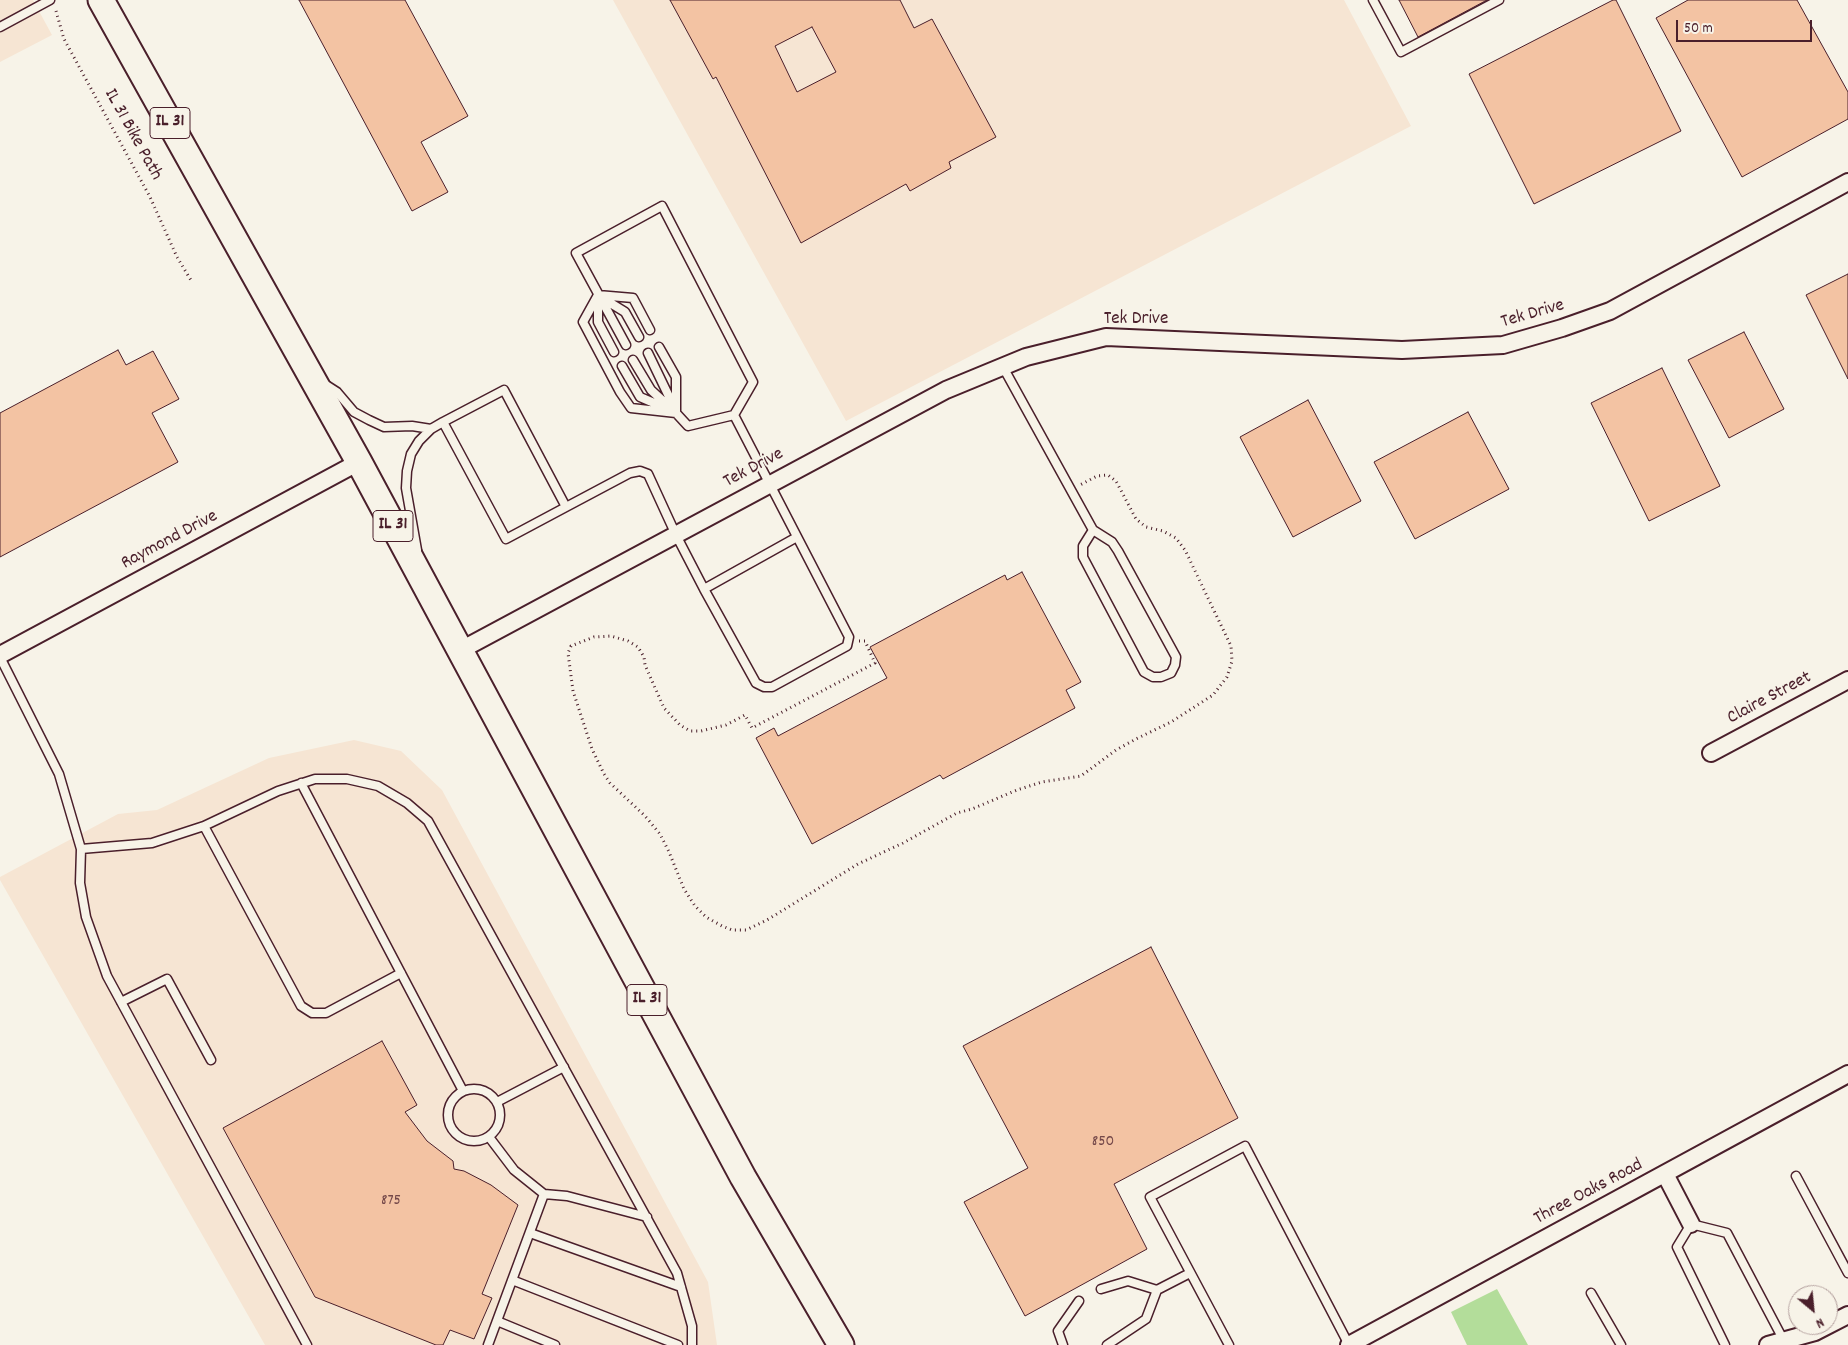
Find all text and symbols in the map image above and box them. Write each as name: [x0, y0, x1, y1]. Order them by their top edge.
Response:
scale bar: [1678, 10, 1814, 42]
text: 50 m: [1684, 18, 1713, 40]
street label: IL 31 Bike Path: [97, 85, 167, 185]
road number: IL 31: [150, 108, 190, 138]
street label: Tek Drive: [1499, 295, 1567, 335]
street label: Tek Drive: [1104, 309, 1168, 331]
street label: Tek Drive: [720, 444, 788, 494]
street label: Raymond Drive: [118, 506, 222, 576]
road number: IL 31: [373, 511, 413, 542]
street label: Claire Street: [1724, 667, 1816, 731]
road number: IL 31: [627, 984, 667, 1016]
house number: 850: [1092, 1133, 1114, 1153]
street label: Three Oaks Road: [1531, 1155, 1647, 1231]
house number: 875: [381, 1192, 401, 1212]
north arrow: [1788, 1285, 1838, 1335]
text: N: [1812, 1312, 1827, 1333]

